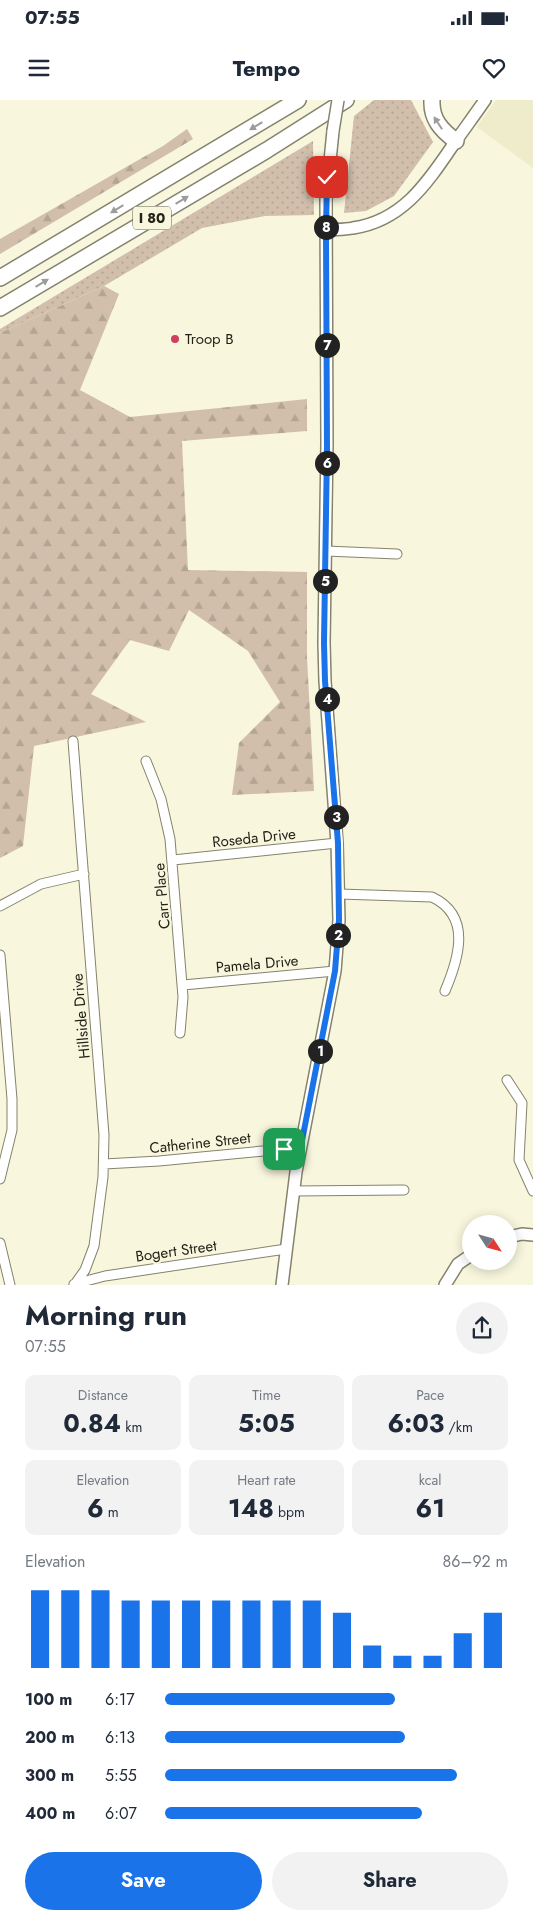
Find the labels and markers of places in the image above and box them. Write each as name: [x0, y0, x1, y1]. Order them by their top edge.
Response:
pin: [306, 156, 348, 198]
pin: 8: [314, 214, 338, 240]
place label: Troop B: [185, 328, 234, 350]
pin: 7: [314, 332, 340, 358]
marker: Troop B: [169, 333, 181, 345]
pin: 6: [314, 450, 340, 476]
pin: 5: [312, 568, 338, 594]
pin: 4: [314, 686, 340, 712]
pin: 3: [324, 804, 348, 830]
pin: 2: [326, 922, 350, 948]
pin: 1: [308, 1038, 332, 1064]
pin: [263, 1128, 305, 1170]

